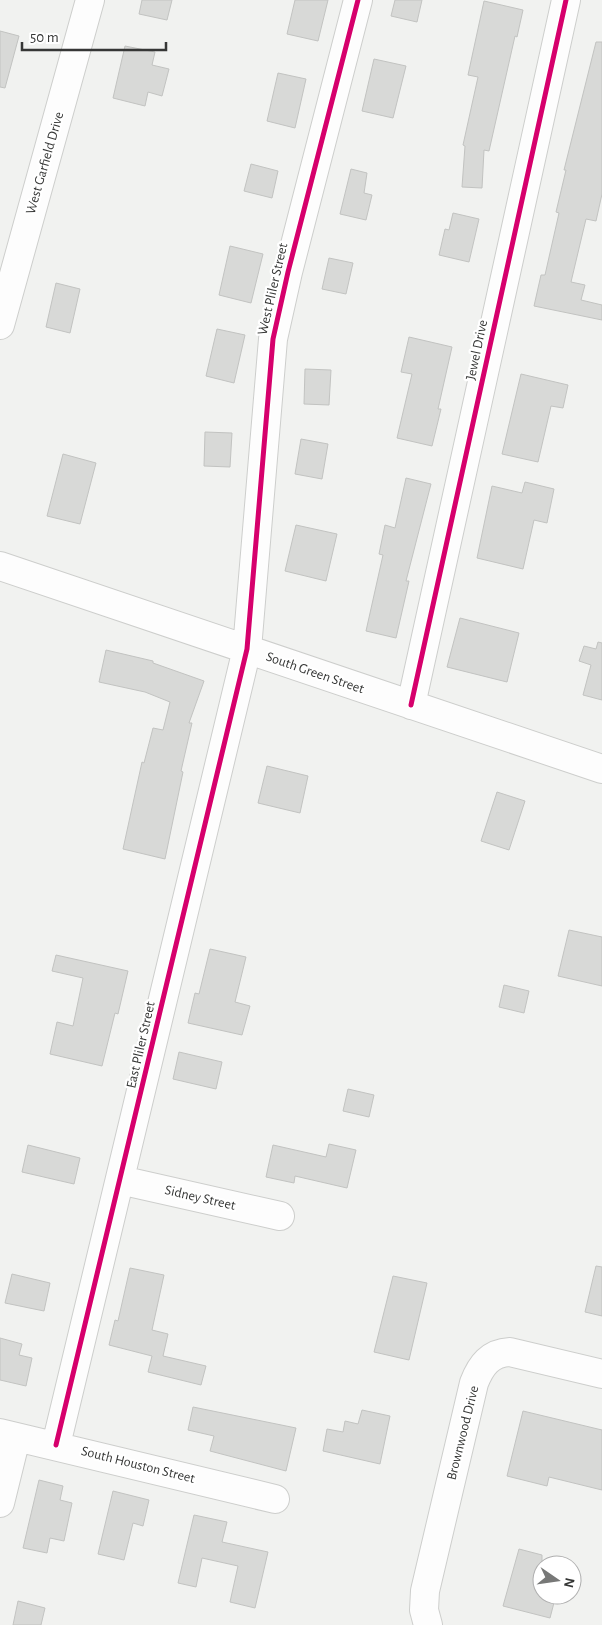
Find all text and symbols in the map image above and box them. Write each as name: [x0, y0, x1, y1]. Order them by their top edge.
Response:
scale bar: [22, 20, 166, 52]
text: 50 m: [30, 30, 59, 45]
street label: West Garfield Drive: [24, 110, 66, 216]
street label: West Pliler Street: [256, 241, 291, 336]
street label: Jewel Drive: [464, 319, 490, 381]
street label: South Green Street: [264, 650, 366, 696]
street label: East Pliler Street: [124, 1000, 158, 1090]
street label: Sidney Street: [163, 1183, 237, 1213]
street label: Brownwood Drive: [445, 1384, 481, 1482]
street label: South Houston Street: [80, 1444, 197, 1486]
north arrow: [532, 1555, 582, 1605]
text: N: [561, 1576, 577, 1589]

